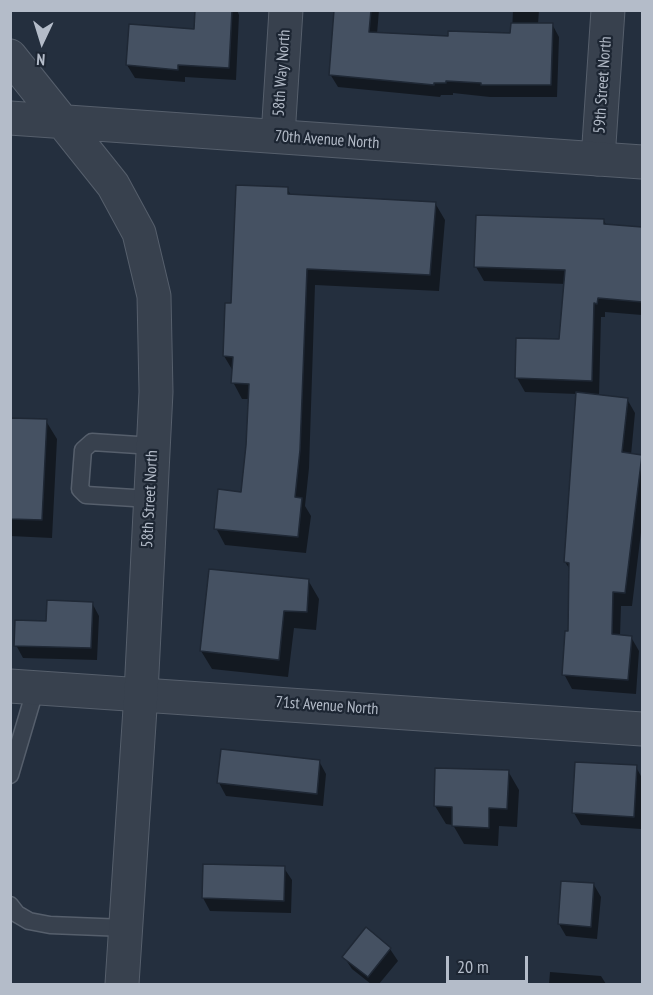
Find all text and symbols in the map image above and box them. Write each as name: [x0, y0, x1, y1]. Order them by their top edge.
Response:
north arrow: [12, 12, 72, 72]
street label: 58th Way North: [269, 29, 295, 117]
street label: 59th Street North: [590, 36, 616, 134]
text: N: [36, 50, 46, 70]
street label: 70th Avenue North: [274, 127, 380, 153]
street label: 58th Street North: [138, 450, 162, 548]
street label: 71st Avenue North: [275, 693, 379, 719]
scale bar: [449, 944, 532, 982]
text: 20 m: [457, 955, 489, 978]

